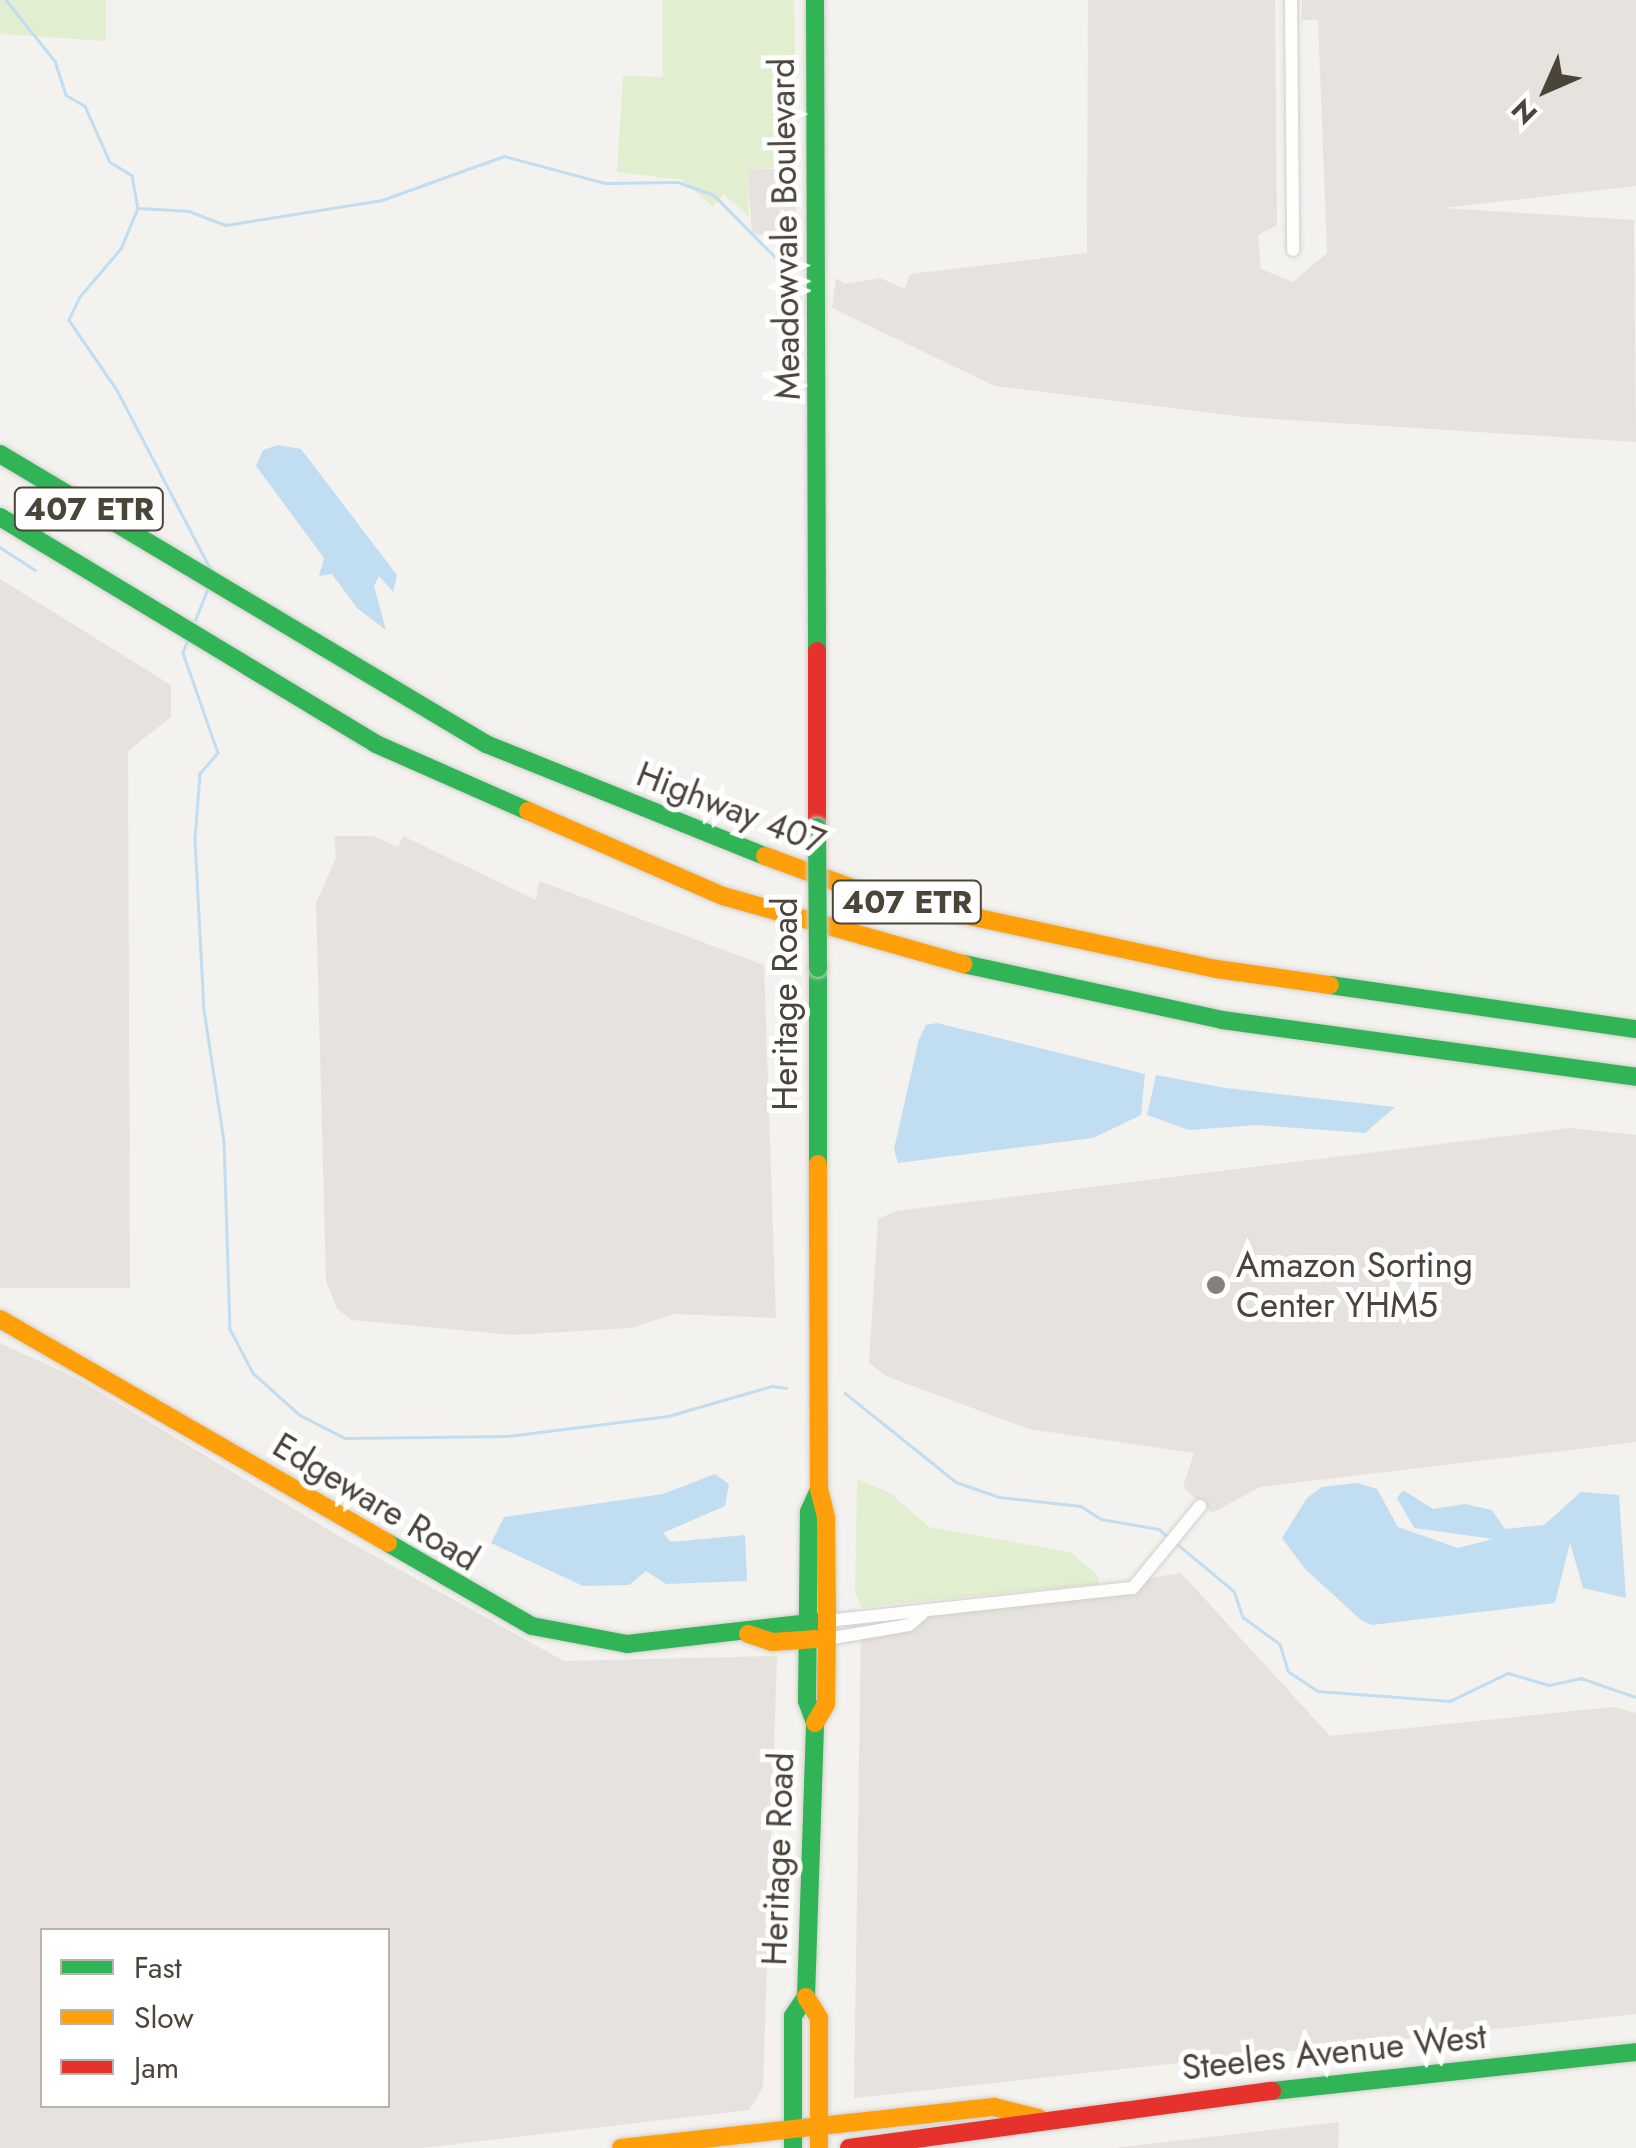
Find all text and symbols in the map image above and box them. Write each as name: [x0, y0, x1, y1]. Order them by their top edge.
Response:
north arrow: [1496, 40, 1596, 140]
street label: Meadowvale Boulevard: [761, 58, 809, 400]
text: N: [1502, 89, 1547, 134]
road number: 407 ETR: [12, 482, 166, 536]
street label: Highway 407: [631, 753, 831, 863]
road number: 407 ETR: [830, 875, 984, 929]
street label: Heritage Road: [764, 897, 806, 1111]
place label: Amazon Sorting Center YHM5: [1236, 1244, 1473, 1326]
marker: Amazon Sorting Center YHM5: [1205, 1274, 1227, 1296]
street label: Edgeware Road: [265, 1424, 487, 1580]
street label: Heritage Road: [753, 1752, 803, 1966]
legend: [40, 1928, 390, 2108]
text: Fast: [134, 1946, 182, 1989]
text: Slow: [134, 1996, 194, 2039]
street label: Steeles Avenue West: [1180, 2015, 1488, 2089]
text: Jam: [134, 2046, 179, 2089]

